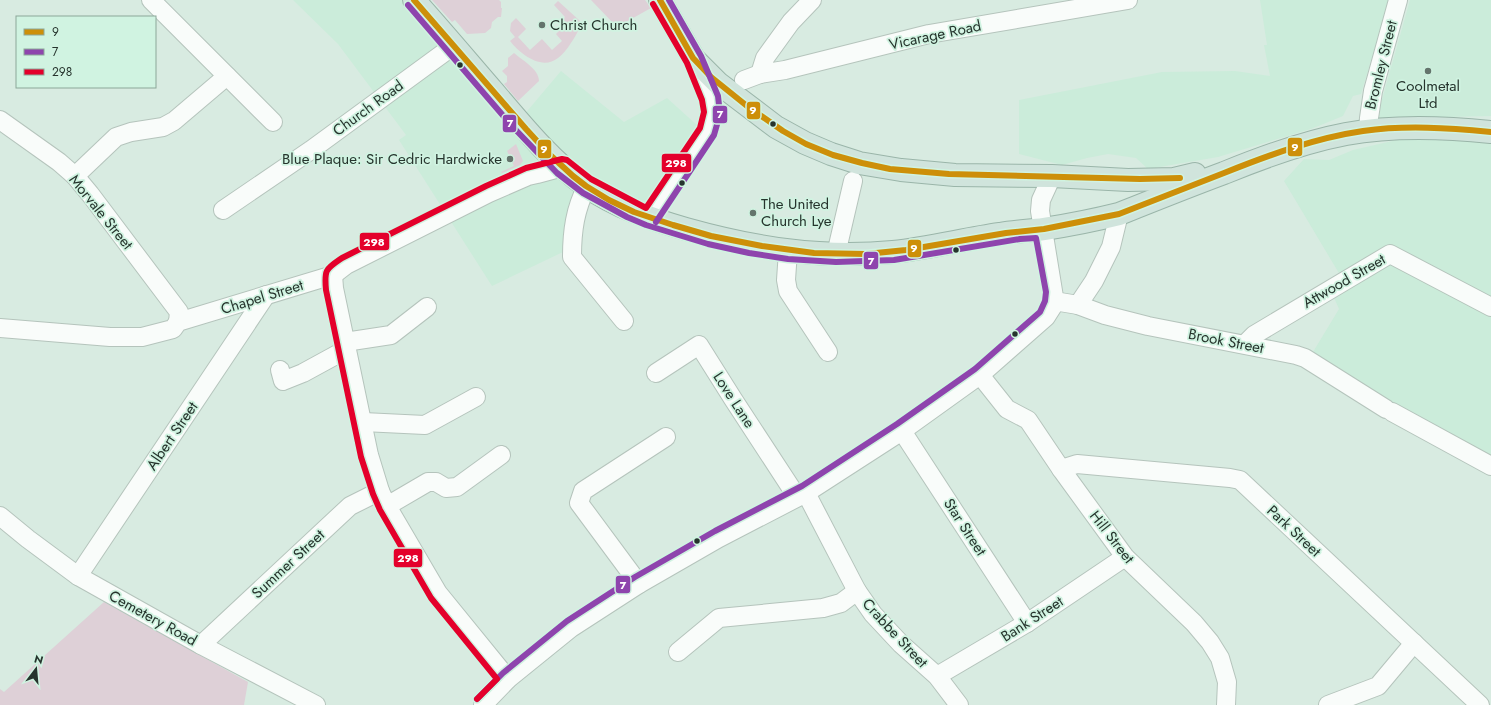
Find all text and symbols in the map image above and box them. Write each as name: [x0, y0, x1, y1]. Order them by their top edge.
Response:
place label: Christ Church: [550, 14, 637, 36]
street label: Vicarage Road: [887, 15, 983, 55]
legend: [16, 16, 156, 88]
street label: Bromley Street: [1359, 18, 1403, 112]
marker: Christ Church: [537, 20, 547, 30]
text: 9: [52, 23, 59, 41]
text: 7: [52, 43, 59, 61]
unlabelled marker: [455, 60, 465, 70]
text: 298: [52, 63, 72, 81]
marker: Coolmetal Ltd: [1423, 66, 1433, 76]
street label: Church Road: [328, 75, 408, 141]
place label: Coolmetal Ltd: [1396, 75, 1460, 114]
line badge: 9: [746, 101, 761, 120]
text: 9: [749, 102, 757, 118]
line badge: 7: [712, 105, 728, 124]
text: 7: [717, 106, 724, 122]
line badge: 7: [502, 114, 517, 133]
text: 7: [507, 115, 514, 131]
unlabelled marker: [768, 119, 778, 129]
line badge: 9: [1287, 137, 1303, 157]
line badge: 9: [537, 139, 552, 159]
text: 9: [1291, 139, 1299, 155]
text: 9: [540, 141, 548, 157]
place label: Blue Plaque: Sir Cedric Hardwicke: [282, 148, 502, 170]
line badge: 298: [661, 153, 692, 173]
marker: Blue Plaque: Sir Cedric Hardwicke: [505, 154, 515, 164]
text: 298: [665, 155, 687, 171]
street label: Morvale Street: [64, 170, 139, 255]
unlabelled marker: [677, 178, 687, 188]
place label: The United Church Lye: [761, 193, 832, 232]
marker: The United Church Lye: [748, 208, 758, 218]
line badge: 298: [359, 232, 390, 251]
text: 298: [363, 234, 385, 250]
line badge: 9: [907, 239, 922, 258]
text: 9: [910, 240, 918, 256]
unlabelled marker: [951, 245, 961, 255]
street label: Attwood Street: [1299, 248, 1390, 314]
line badge: 7: [863, 251, 879, 270]
text: 7: [868, 253, 875, 269]
street label: Chapel Street: [218, 274, 306, 320]
street label: Brook Street: [1186, 323, 1266, 359]
unlabelled marker: [1010, 329, 1020, 339]
street label: Love Lane: [708, 368, 760, 433]
street label: Albert Street: [141, 397, 203, 475]
street label: Star Street: [938, 494, 992, 560]
street label: Park Street: [1262, 500, 1326, 562]
street label: Hill Street: [1084, 506, 1140, 568]
street label: Summer Street: [247, 524, 330, 604]
unlabelled marker: [692, 536, 702, 546]
line badge: 298: [393, 548, 423, 568]
text: 298: [397, 550, 419, 566]
line badge: 7: [615, 575, 631, 594]
text: 7: [620, 577, 627, 593]
street label: Cemetery Road: [105, 585, 201, 651]
street label: Bank Street: [997, 590, 1068, 647]
street label: Crabbe Street: [857, 593, 933, 673]
north arrow: [16, 649, 56, 689]
text: N: [32, 650, 45, 668]

